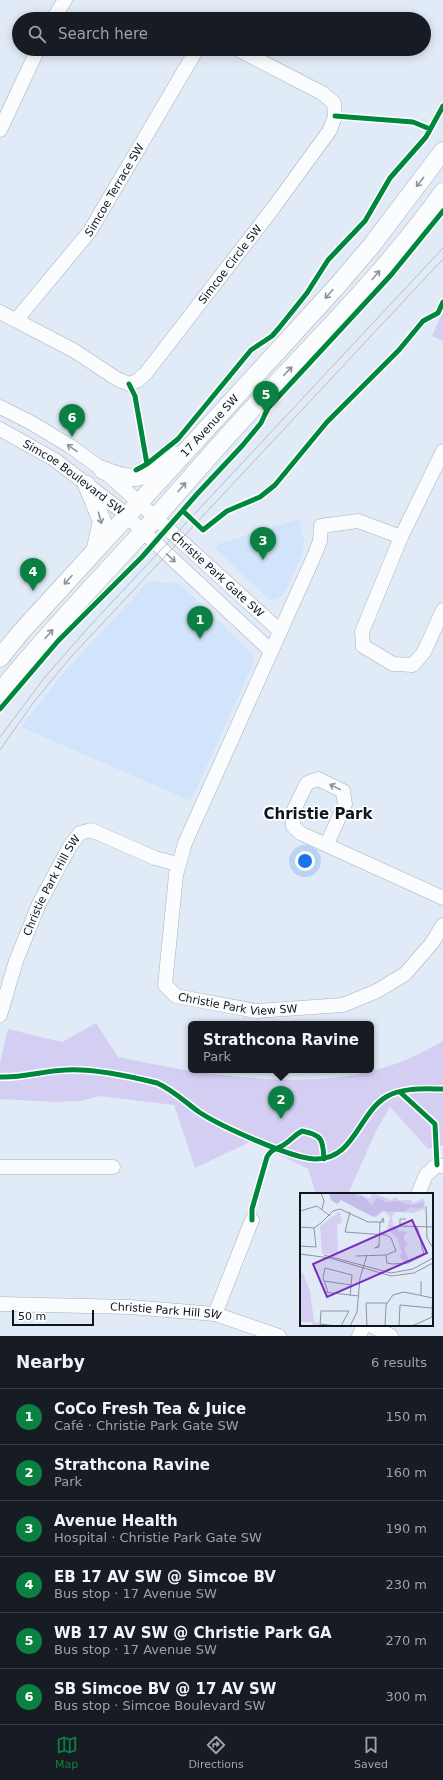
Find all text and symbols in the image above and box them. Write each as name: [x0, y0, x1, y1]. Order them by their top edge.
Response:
search box: [12, 12, 431, 56]
icon: search: [26, 23, 48, 45]
text: Search here: [58, 25, 148, 43]
street label: Simcoe Terrace SW: [82, 141, 147, 239]
one-way arrow: [415, 177, 424, 188]
street label: Simcoe Circle SW: [195, 222, 264, 306]
one-way arrow: [372, 270, 381, 281]
one-way arrow: [324, 289, 334, 299]
one-way arrow: [284, 366, 293, 376]
pin: 5: [253, 381, 279, 414]
street label: 17 Avenue SW: [178, 392, 241, 459]
pin: 6: [59, 404, 85, 437]
street label: Simcoe Boulevard SW: [21, 437, 127, 517]
one-way arrow: [66, 444, 77, 452]
one-way arrow: [177, 482, 186, 493]
one-way arrow: [97, 511, 104, 524]
pin: 3: [250, 527, 276, 560]
street label: Christie Park Gate SW: [169, 529, 267, 620]
one-way arrow: [166, 553, 176, 563]
pin: 4: [20, 558, 46, 591]
one-way arrow: [64, 575, 73, 585]
pin: 1: [187, 606, 213, 639]
one-way arrow: [45, 629, 54, 639]
one-way arrow: [329, 783, 341, 790]
district label: Christie Park: [264, 805, 373, 823]
street label: Christie Park Hill SW: [20, 832, 83, 938]
your location: [295, 851, 315, 871]
street label: Christie Park View SW: [177, 990, 298, 1018]
popup: [188, 1021, 374, 1073]
text: Strathcona Ravine: [203, 1031, 359, 1049]
text: Park: [203, 1049, 231, 1064]
pin: 2: [268, 1086, 294, 1119]
inset map: [300, 1193, 433, 1326]
street label: Christie Park Hill SW: [110, 1300, 223, 1322]
scale bar: [12, 1308, 94, 1327]
text: 50 m: [18, 1310, 46, 1323]
text: Nearby: [16, 1352, 85, 1372]
text: 6 results: [371, 1355, 427, 1370]
text: CoCo Fresh Tea & Juice: [54, 1400, 246, 1418]
text: 1: [24, 1409, 34, 1424]
text: 150 m: [385, 1409, 427, 1424]
text: Café · Christie Park Gate SW: [54, 1418, 239, 1433]
text: Strathcona Ravine: [54, 1456, 210, 1474]
text: 2: [24, 1465, 34, 1480]
text: 160 m: [385, 1465, 427, 1480]
text: Park: [54, 1474, 82, 1489]
text: Avenue Health: [54, 1512, 178, 1530]
text: 3: [24, 1521, 34, 1536]
text: 190 m: [385, 1521, 427, 1536]
text: Hospital · Christie Park Gate SW: [54, 1530, 262, 1545]
text: EB 17 AV SW @ Simcoe BV: [54, 1568, 276, 1586]
text: 4: [24, 1577, 34, 1592]
text: 230 m: [385, 1577, 427, 1592]
text: Bus stop · 17 Avenue SW: [54, 1586, 217, 1601]
text: WB 17 AV SW @ Christie Park GA: [54, 1624, 332, 1642]
text: 5: [24, 1633, 34, 1648]
text: 270 m: [385, 1633, 427, 1648]
text: Bus stop · 17 Avenue SW: [54, 1642, 217, 1657]
text: SB Simcoe BV @ 17 AV SW: [54, 1680, 276, 1698]
text: 6: [24, 1689, 34, 1704]
text: 300 m: [385, 1689, 427, 1704]
text: Bus stop · Simcoe Boulevard SW: [54, 1698, 265, 1713]
tab: Map: [55, 1734, 78, 1771]
tab: Directions: [188, 1734, 244, 1771]
tab: Saved: [354, 1734, 388, 1771]

